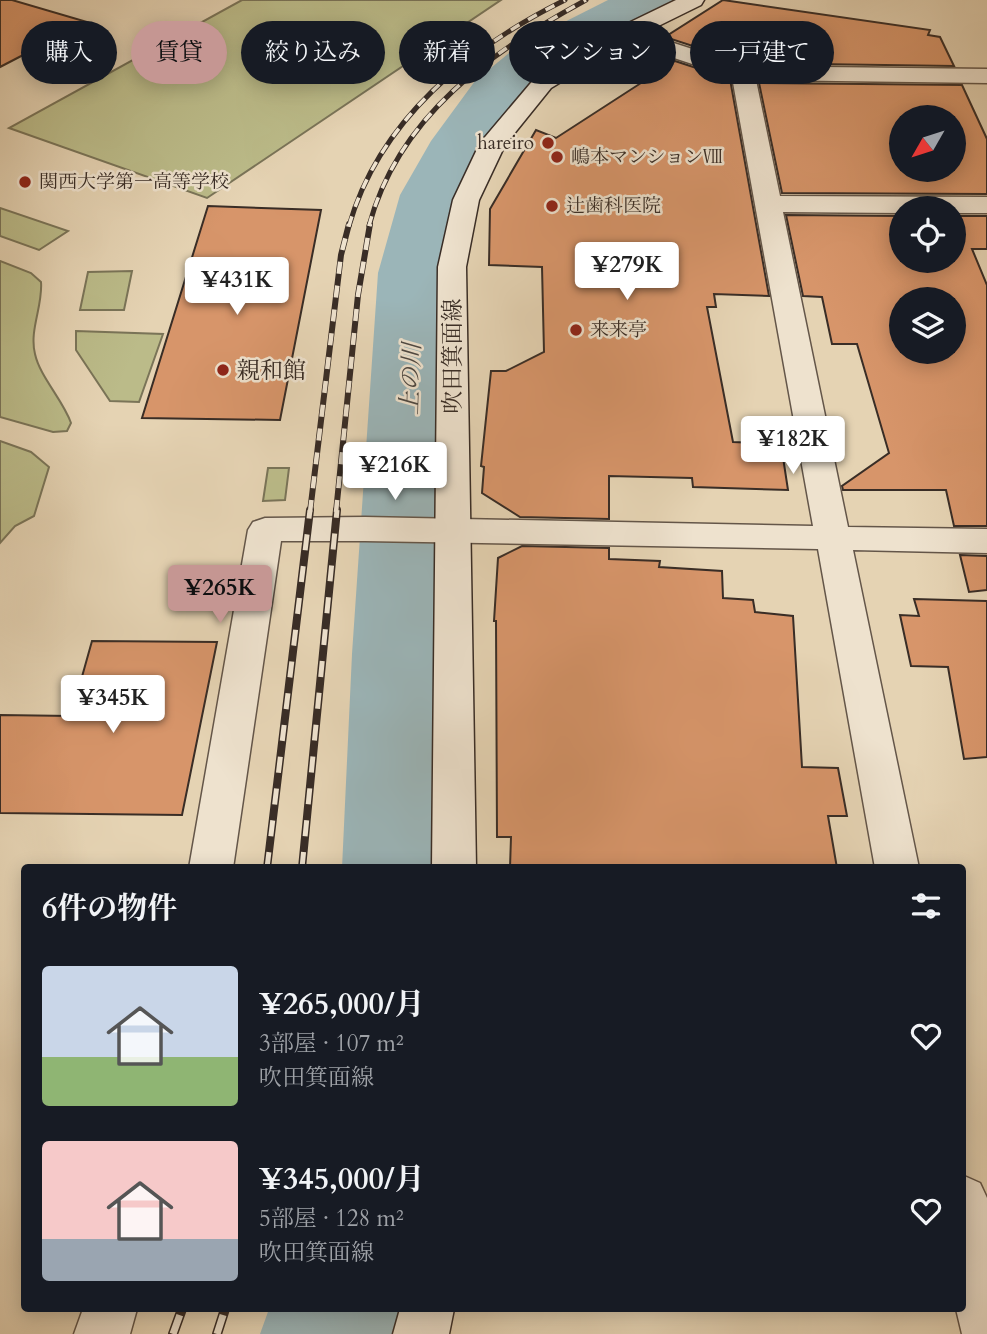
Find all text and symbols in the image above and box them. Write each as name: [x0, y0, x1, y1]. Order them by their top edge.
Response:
chip: 購入: [21, 21, 117, 84]
chip: 賃貸: [131, 21, 227, 84]
chip: 絞り込み: [241, 21, 385, 84]
chip: 新着: [399, 21, 495, 84]
chip: マンション: [509, 21, 676, 84]
chip: 一戸建て: [690, 21, 834, 84]
north arrow: [889, 105, 966, 182]
map controls: [889, 105, 966, 364]
place label: hareiro: [477, 130, 534, 156]
marker: hareiro: [540, 135, 556, 151]
place label: 嶋本マンションⅧ: [571, 144, 722, 170]
marker: 嶋本マンションⅧ: [549, 149, 565, 165]
place label: 関西大学第一高等学校: [39, 169, 229, 195]
marker: 関西大学第一高等学校: [17, 174, 33, 190]
place label: 辻歯科医院: [566, 193, 661, 219]
button: locate: [889, 196, 966, 273]
marker: 辻歯科医院: [544, 198, 560, 214]
pin: ¥279K: [578, 243, 676, 302]
text: ¥279K: [591, 249, 663, 280]
pin: ¥431K: [188, 258, 286, 317]
text: ¥431K: [201, 264, 273, 295]
button: layers: [889, 287, 966, 364]
street label: 吹田箕面線: [437, 299, 468, 414]
place label: 来来亭: [590, 317, 647, 343]
marker: 来来亭: [568, 322, 584, 338]
water label: 上の川: [393, 339, 429, 416]
place label: 親和館: [237, 355, 306, 386]
marker: 親和館: [215, 362, 231, 378]
pin: ¥182K: [744, 416, 842, 476]
text: ¥182K: [757, 423, 829, 454]
pin: ¥216K: [346, 442, 444, 502]
text: ¥216K: [359, 449, 431, 480]
pin: ¥265K: [171, 566, 269, 625]
text: ¥265K: [184, 572, 256, 603]
pin: ¥345K: [64, 676, 162, 735]
text: ¥345K: [77, 682, 149, 713]
icon: filters: [907, 887, 945, 925]
text: 6件の物件: [42, 888, 177, 929]
text: ¥265,000/月: [259, 984, 425, 1025]
icon: home: [98, 994, 182, 1078]
icon: heart: [907, 1017, 945, 1055]
text: 3部屋 · 107 m²: [259, 1028, 404, 1059]
text: 吹田箕面線: [259, 1062, 374, 1093]
text: ¥345,000/月: [259, 1159, 425, 1200]
icon: home: [98, 1169, 182, 1253]
icon: heart: [907, 1192, 945, 1230]
text: 5部屋 · 128 m²: [259, 1203, 404, 1234]
text: 吹田箕面線: [259, 1237, 374, 1268]

